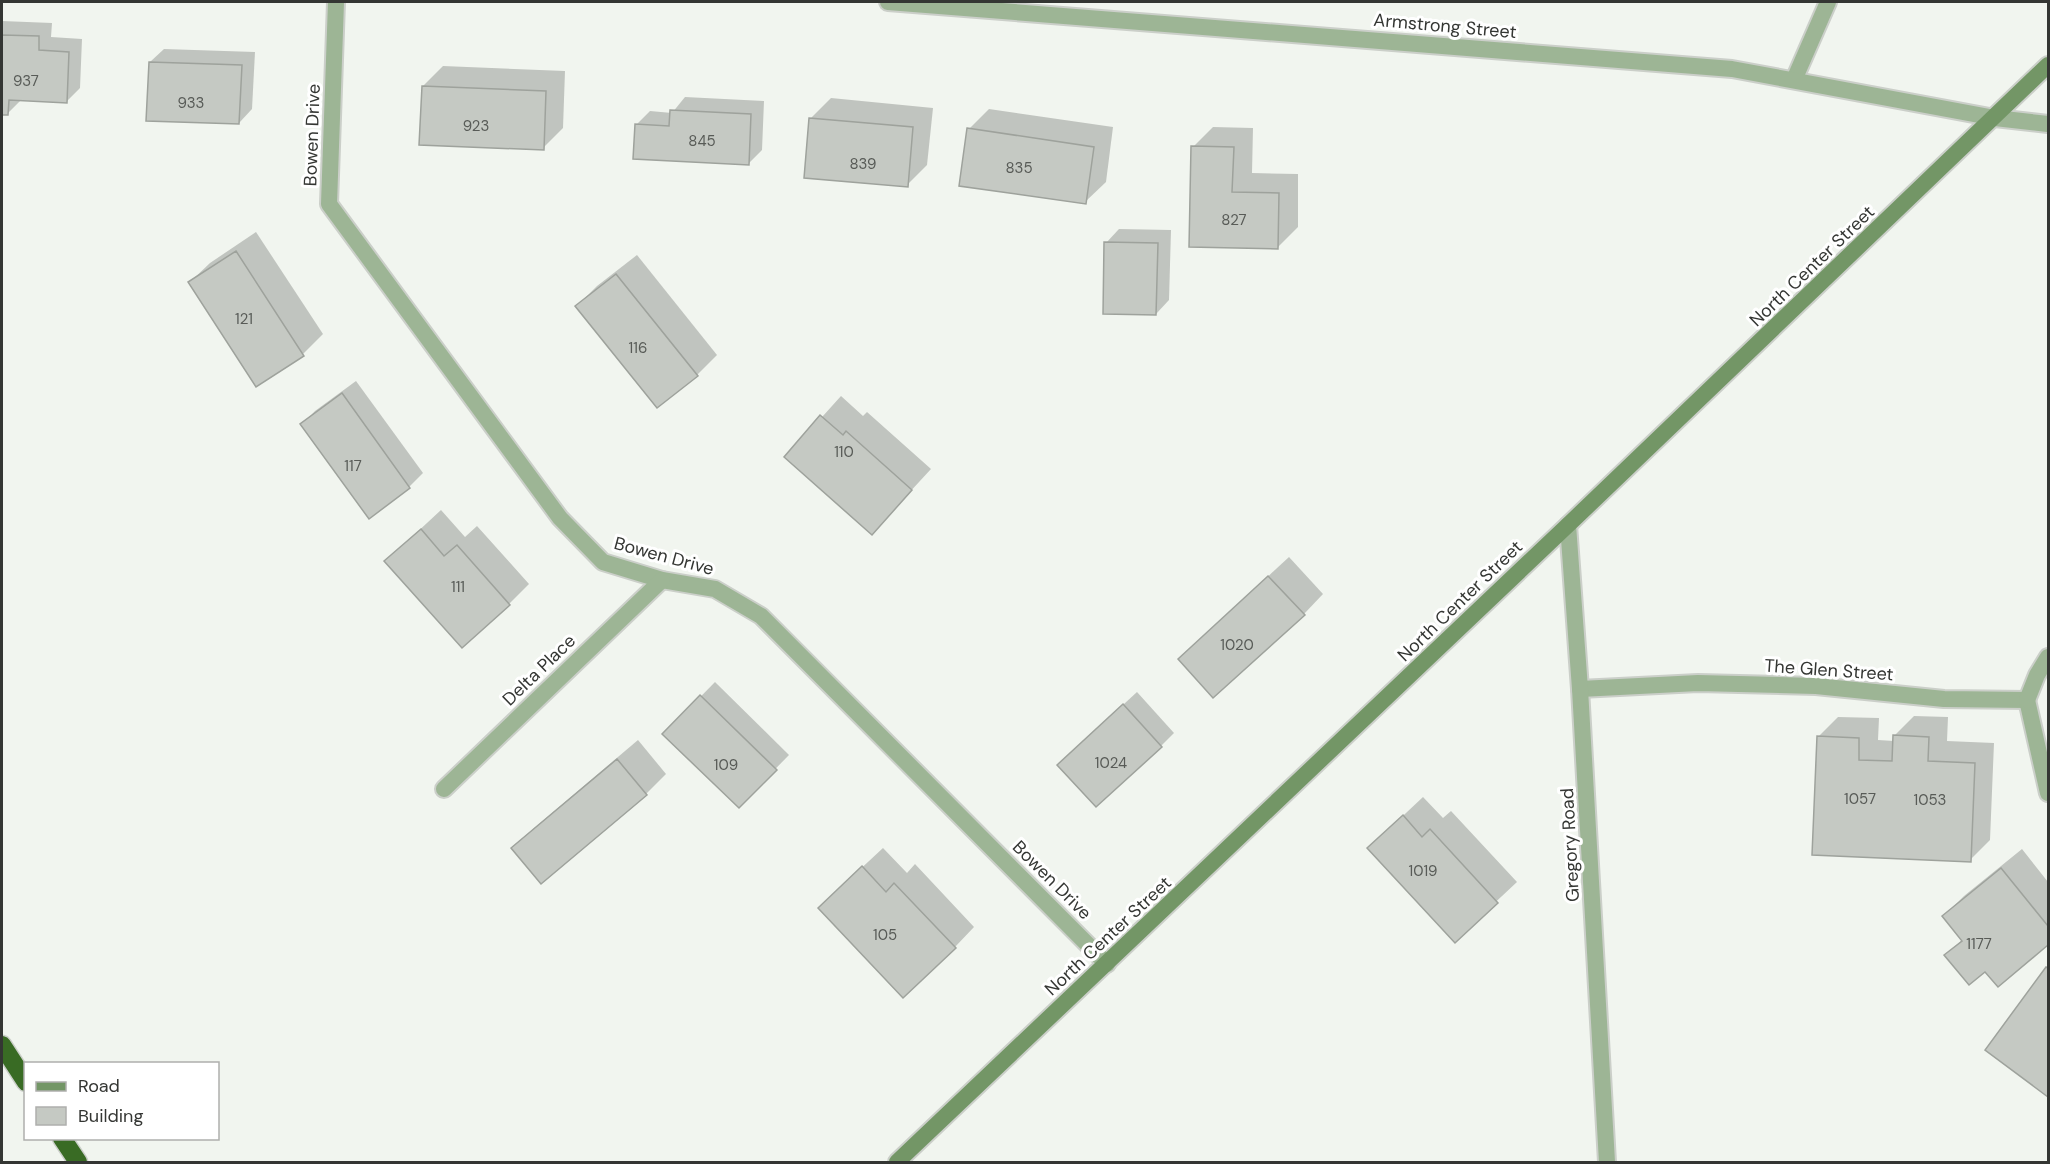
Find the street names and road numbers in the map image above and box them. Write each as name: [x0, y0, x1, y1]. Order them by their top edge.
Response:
street label: Armstrong Street: [1372, 8, 1518, 44]
street label: Bowen Drive: [298, 83, 326, 187]
street label: North Center Street: [1744, 200, 1880, 332]
street label: Bowen Drive: [611, 531, 717, 581]
street label: North Center Street: [1392, 535, 1528, 667]
street label: Delta Place: [497, 629, 581, 711]
street label: The Glen Street: [1764, 654, 1894, 686]
street label: Gregory Road: [1555, 788, 1585, 902]
street label: Bowen Drive: [1007, 835, 1097, 925]
street label: North Center Street: [1040, 871, 1176, 1001]

